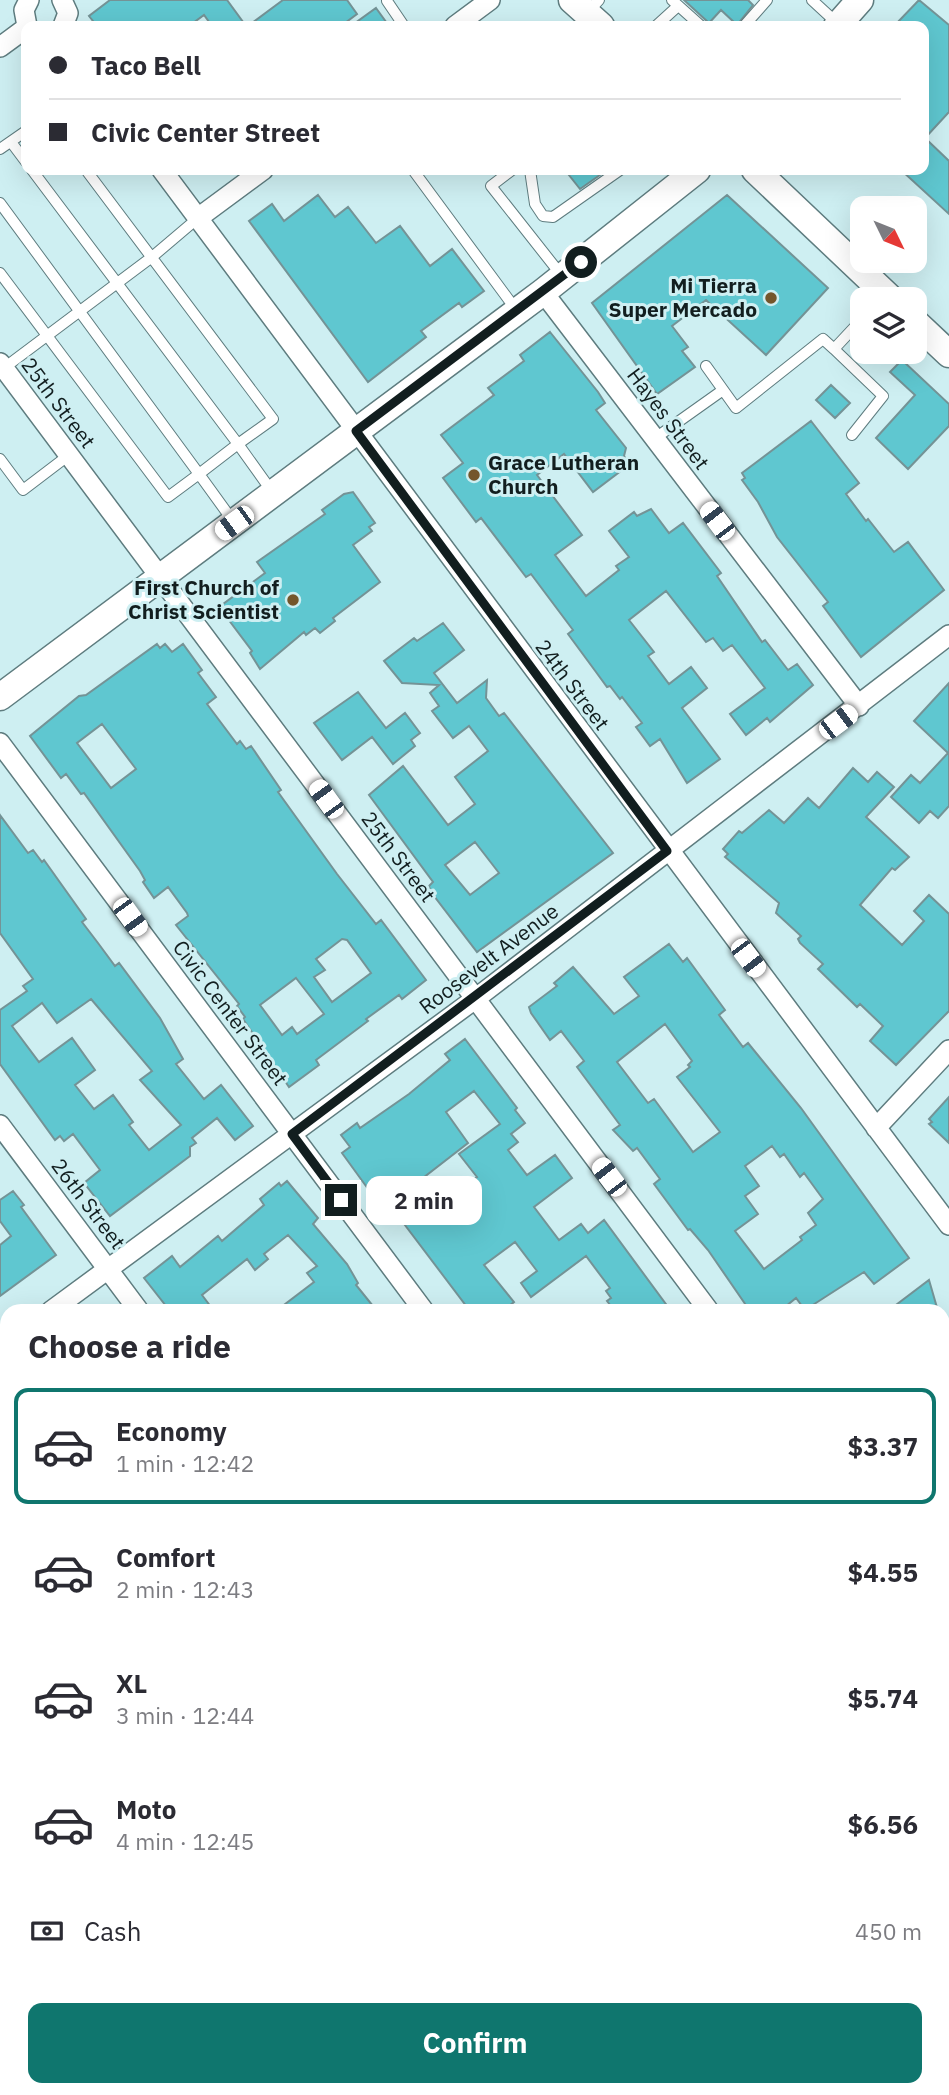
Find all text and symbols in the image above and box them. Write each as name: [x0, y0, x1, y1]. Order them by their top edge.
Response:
text: Taco Bell: [91, 48, 201, 82]
text: Civic Center Street: [91, 115, 320, 149]
north arrow: [850, 196, 928, 273]
map controls: [850, 196, 927, 364]
route start: [565, 246, 597, 278]
place label: Mi Tierra Super Mercado: [609, 271, 757, 323]
button: layers: [850, 287, 927, 364]
marker: Mi Tierra Super Mercado: [763, 290, 779, 306]
street label: 25th Street: [15, 351, 102, 454]
street label: Hayes Street: [621, 362, 716, 475]
place label: Grace Lutheran Church: [488, 448, 639, 500]
marker: Grace Lutheran Church: [466, 467, 482, 483]
car: [696, 498, 739, 544]
car: [211, 502, 258, 544]
place label: First Church of Christ Scientist: [128, 573, 279, 625]
marker: First Church of Christ Scientist: [285, 592, 301, 608]
street label: 24th Street: [529, 633, 616, 736]
car: [815, 701, 862, 743]
car: [306, 776, 347, 822]
street label: 25th Street: [355, 805, 442, 908]
car: [110, 894, 151, 940]
street label: Roosevelt Avenue: [413, 896, 564, 1020]
street label: Civic Center Street: [167, 934, 295, 1091]
car: [727, 935, 770, 981]
street label: 26th Street: [45, 1152, 132, 1255]
car: [588, 1154, 631, 1200]
callout: 2 min: [366, 1176, 481, 1224]
route end: [325, 1184, 357, 1216]
text: 2 min: [394, 1185, 454, 1215]
text: Choose a ride: [28, 1325, 231, 1367]
text: Economy: [116, 1414, 227, 1448]
icon: car: [32, 1415, 95, 1478]
text: $3.37: [848, 1429, 918, 1463]
text: 1 min · 12:42: [116, 1448, 254, 1478]
text: Comfort: [116, 1540, 215, 1574]
icon: car: [32, 1541, 95, 1604]
text: $4.55: [848, 1555, 918, 1589]
text: 2 min · 12:43: [116, 1574, 254, 1604]
text: XL: [116, 1666, 147, 1700]
icon: car: [32, 1667, 95, 1730]
text: $5.74: [848, 1681, 918, 1715]
text: 3 min · 12:44: [116, 1700, 254, 1730]
text: Moto: [116, 1792, 176, 1826]
icon: car: [32, 1793, 95, 1856]
text: $6.56: [848, 1807, 918, 1841]
text: 4 min · 12:45: [116, 1826, 254, 1856]
icon: cash: [28, 1912, 66, 1950]
text: Cash: [84, 1914, 141, 1948]
text: 450 m: [855, 1916, 922, 1946]
button: Confirm: [28, 2003, 922, 2083]

